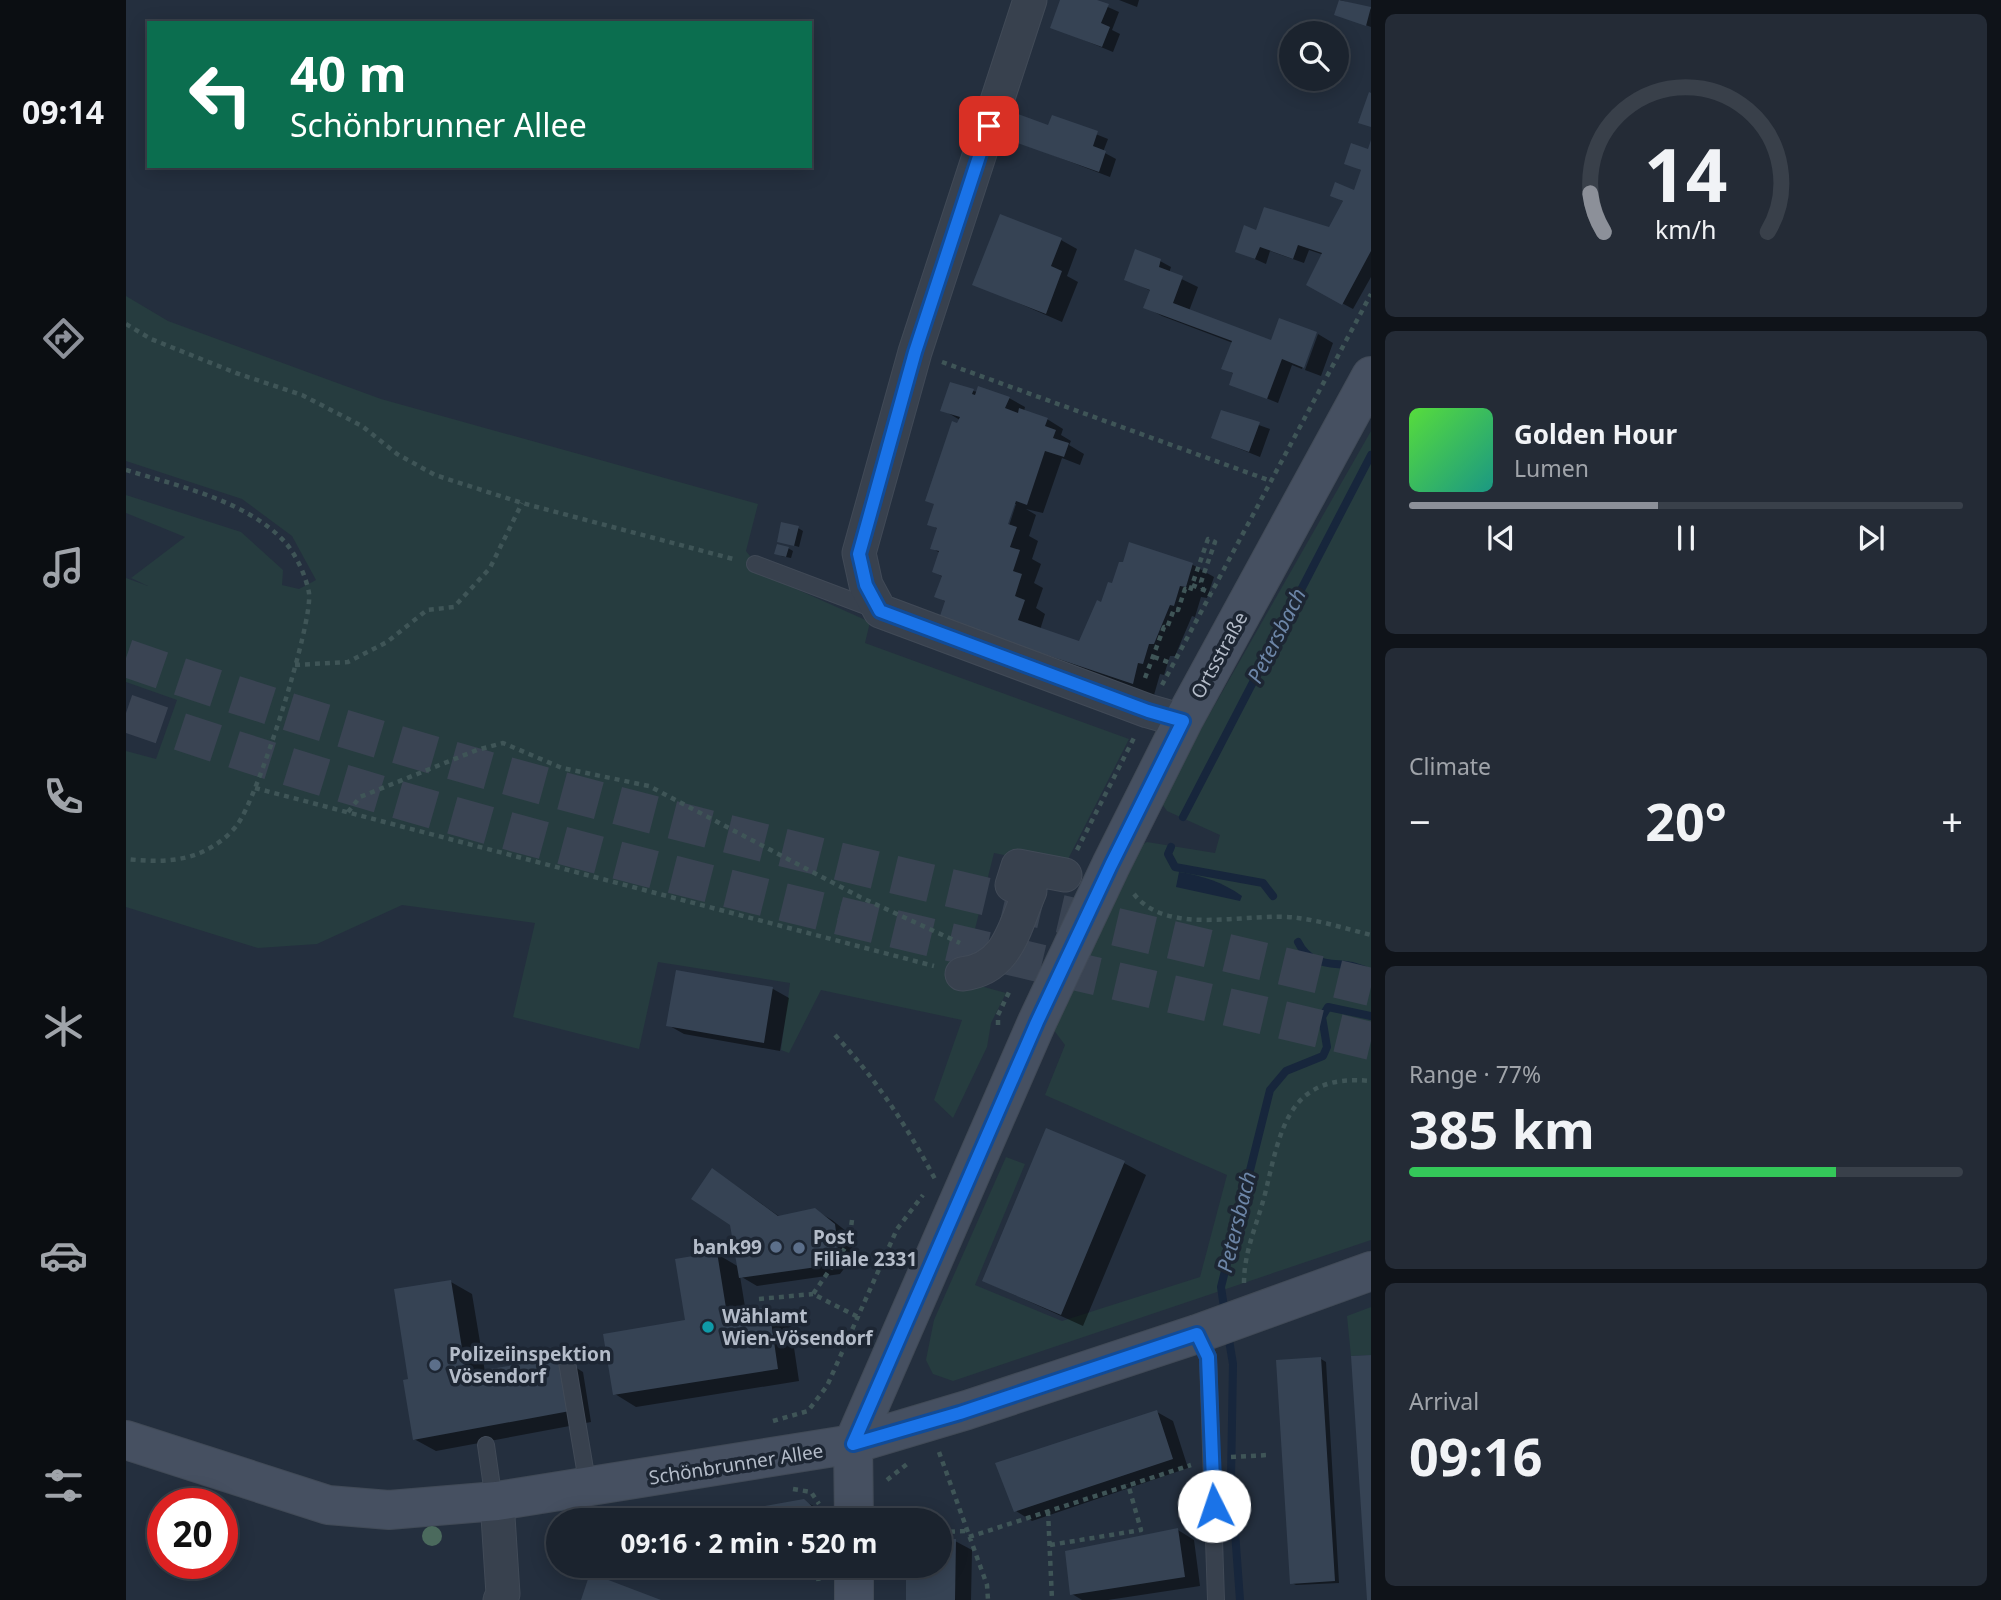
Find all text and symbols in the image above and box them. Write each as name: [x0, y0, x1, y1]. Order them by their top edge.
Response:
map controls: [1279, 21, 1349, 91]
button: search: [1279, 21, 1349, 91]
text: 40 m: [290, 40, 407, 106]
icon: left: [175, 49, 266, 140]
text: 09:14: [22, 90, 104, 133]
pin: [959, 96, 1019, 156]
text: Schönbrunner Allee: [290, 103, 587, 146]
icon: arrive: [970, 107, 1008, 145]
text: 14: [1644, 124, 1728, 223]
text: km/h: [1655, 211, 1717, 245]
icon: directions: [39, 314, 88, 363]
text: Golden Hour: [1514, 416, 1677, 452]
text: Lumen: [1514, 452, 1589, 484]
icon: previous: [1482, 519, 1520, 557]
icon: pause: [1667, 519, 1705, 557]
icon: next: [1852, 519, 1890, 557]
icon: music: [39, 543, 88, 592]
water label: Petersbach: [1240, 583, 1312, 688]
street label: Ortsstraße: [1184, 607, 1254, 703]
text: Climate: [1409, 750, 1491, 782]
icon: phone: [39, 772, 88, 821]
text: 20°: [1645, 785, 1727, 856]
text: −: [1409, 795, 1431, 847]
text: +: [1941, 795, 1963, 847]
icon: climate: [39, 1002, 88, 1051]
text: Range · 77%: [1409, 1058, 1541, 1090]
text: 385 km: [1409, 1093, 1595, 1164]
water label: Petersbach: [1210, 1168, 1262, 1275]
place label: Post Filiale 2331: [813, 1224, 917, 1272]
icon: car: [39, 1231, 88, 1280]
place label: bank99: [693, 1234, 762, 1260]
marker: bank99: [768, 1239, 784, 1255]
marker: Post Filiale 2331: [791, 1240, 807, 1256]
place label: Wählamt Wien-Vösendorf: [722, 1303, 874, 1351]
marker: Wählamt Wien-Vösendorf: [700, 1319, 716, 1335]
place label: Polizeiinspektion Vösendorf: [449, 1341, 611, 1389]
marker: Polizeiinspektion Vösendorf: [427, 1357, 443, 1373]
text: Arrival: [1409, 1385, 1479, 1417]
text: 09:16: [1409, 1420, 1543, 1491]
street label: Schönbrunner Allee: [647, 1437, 825, 1491]
icon: filters: [39, 1461, 88, 1510]
position arrow: [1177, 1469, 1251, 1543]
speed limit sign: 20: [147, 1488, 238, 1579]
text: 09:16 · 2 min · 520 m: [621, 1525, 877, 1561]

